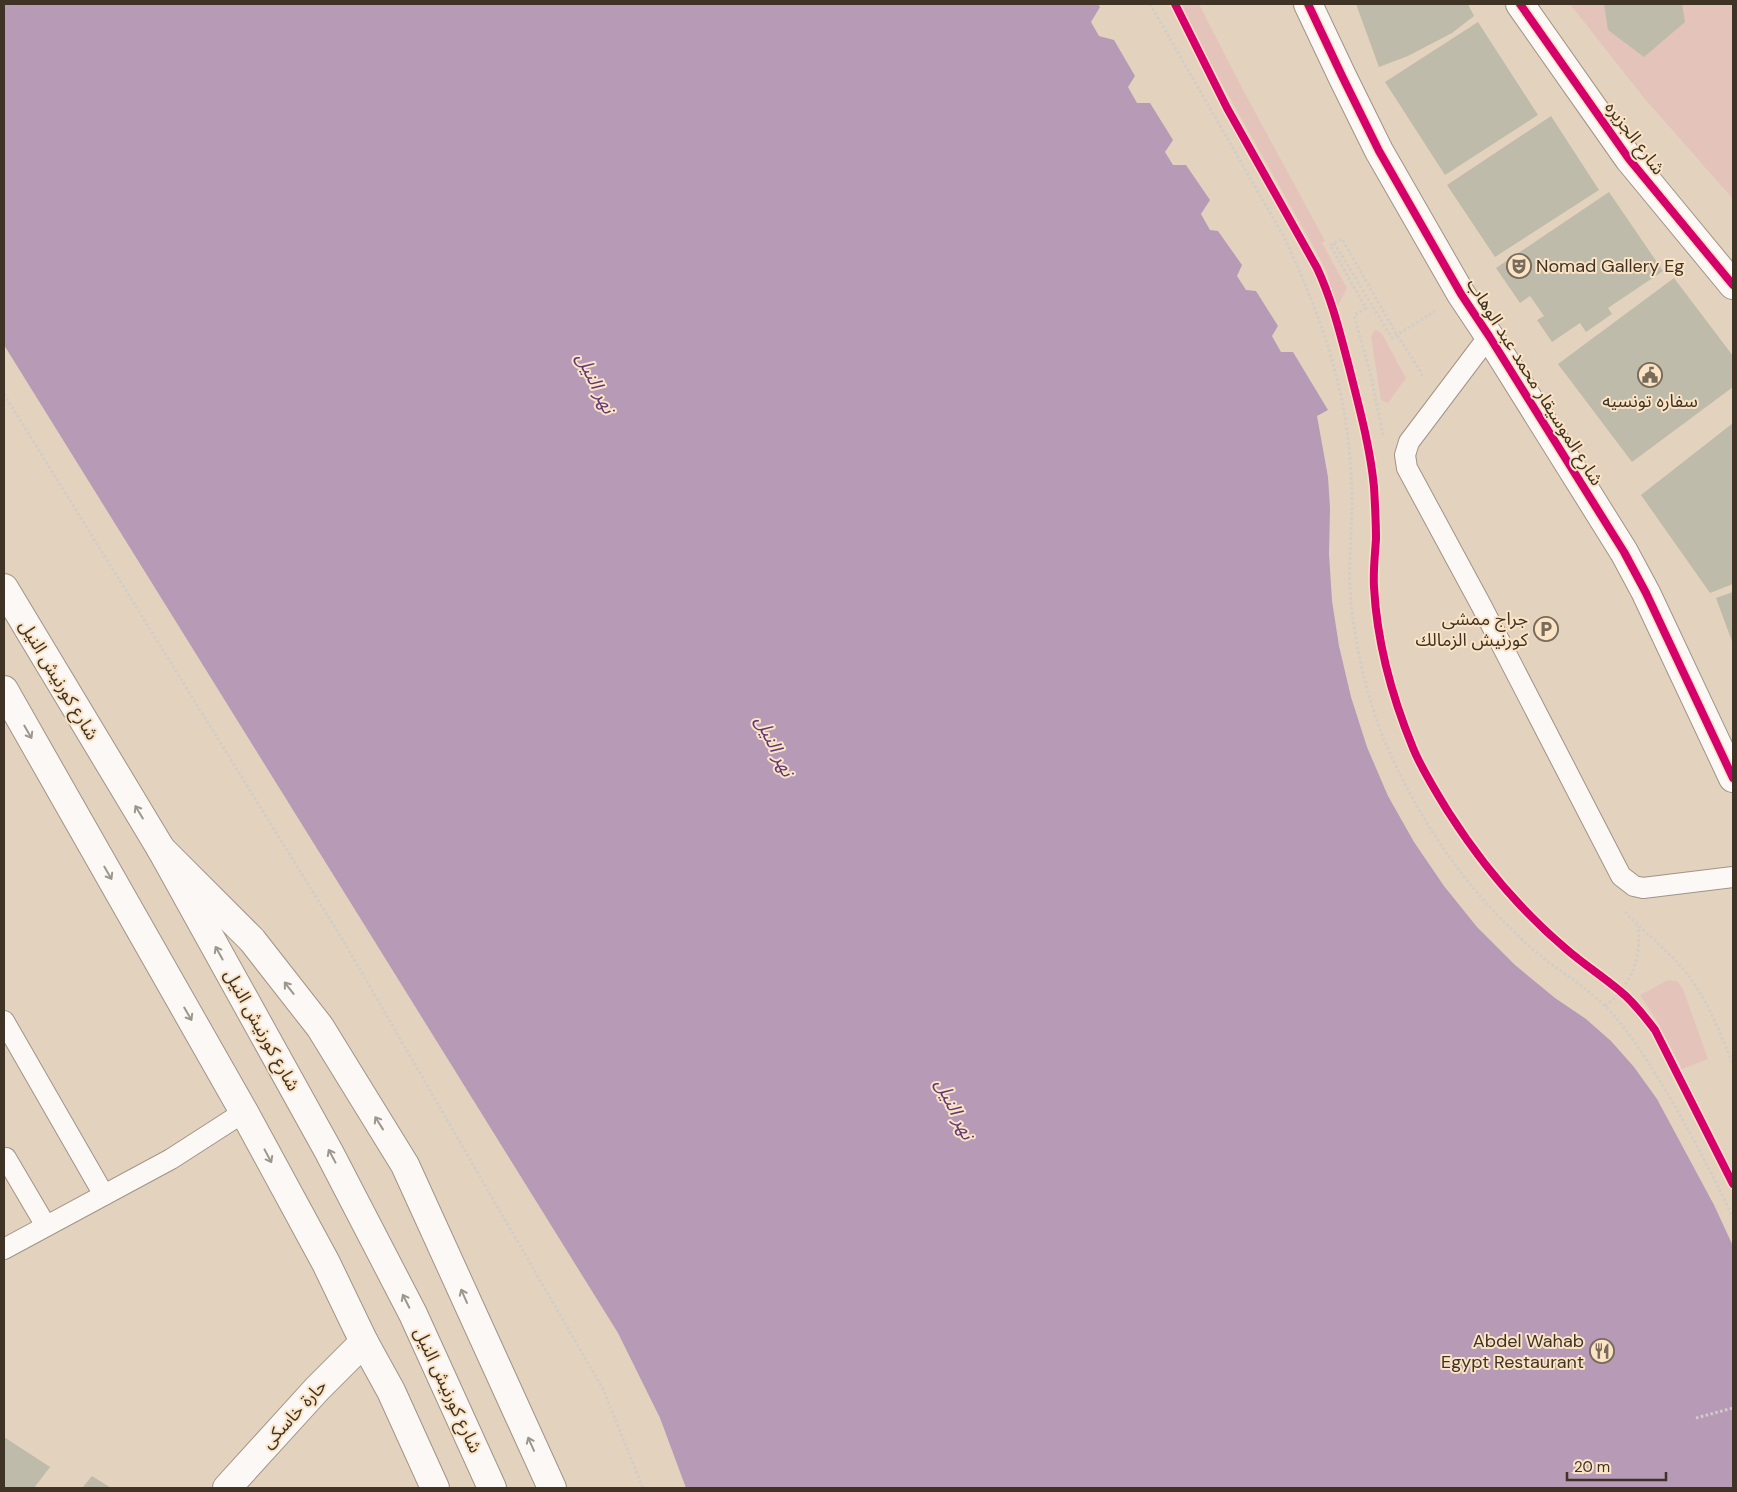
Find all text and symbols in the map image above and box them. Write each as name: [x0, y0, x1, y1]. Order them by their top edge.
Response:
street label: شارع الجزيره: [1598, 96, 1670, 181]
theatre icon: Nomad Gallery Eg: [1506, 253, 1532, 279]
place label: Nomad Gallery Eg: [1536, 254, 1684, 278]
street label: شارع الموسيقار محمد عبد الوهاب: [1459, 274, 1609, 491]
water label: نهر النيل: [571, 349, 622, 419]
public building icon: سفاره تونسيه: [1637, 362, 1663, 388]
place label: سفاره تونسيه: [1602, 389, 1698, 413]
place label: جراج ممشى كورنيش الزمالك: [1416, 607, 1529, 652]
street label: شارع كورنيش النيل: [12, 616, 104, 746]
parking icon: جراج ممشى كورنيش الزمالك: [1533, 616, 1559, 642]
water label: نهر النيل: [750, 712, 801, 782]
one-way arrow: [24, 724, 33, 739]
one-way arrow: [133, 805, 143, 819]
one-way arrow: [103, 866, 113, 881]
one-way arrow: [214, 946, 223, 961]
street label: شارع كورنيش النيل: [217, 965, 305, 1096]
one-way arrow: [284, 982, 295, 995]
one-way arrow: [184, 1007, 194, 1021]
water label: نهر النيل: [930, 1075, 981, 1145]
one-way arrow: [374, 1117, 384, 1131]
one-way arrow: [264, 1148, 273, 1163]
one-way arrow: [327, 1149, 337, 1164]
one-way arrow: [459, 1289, 469, 1304]
one-way arrow: [401, 1294, 410, 1309]
street label: شارع كورنيش النيل: [407, 1323, 488, 1458]
place label: Abdel Wahab Egypt Restaurant: [1441, 1329, 1584, 1374]
restaurant icon: Abdel Wahab Egypt Restaurant: [1589, 1338, 1615, 1364]
street label: حارة خاسكى: [256, 1374, 332, 1454]
one-way arrow: [526, 1437, 536, 1452]
scale bar: [1567, 1450, 1666, 1482]
text: 20 m: [1574, 1457, 1610, 1477]

